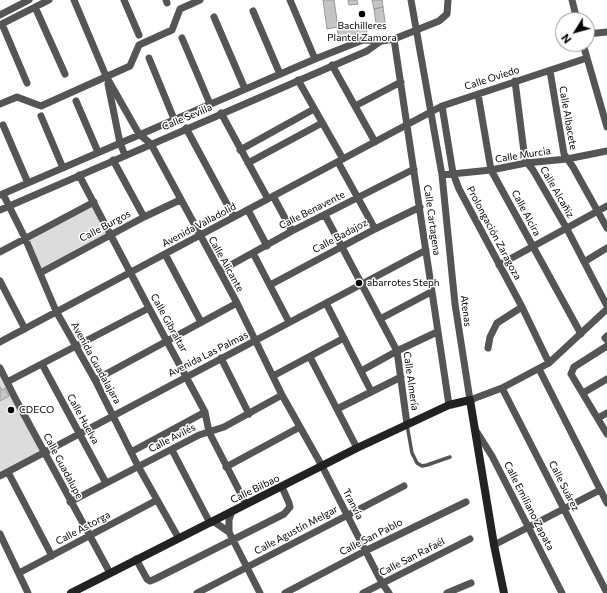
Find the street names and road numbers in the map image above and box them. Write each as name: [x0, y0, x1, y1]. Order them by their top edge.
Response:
street label: Calle Oviedo: [463, 63, 521, 93]
street label: Calle Albacete: [557, 85, 579, 151]
street label: Calle Sevilla: [160, 101, 214, 133]
street label: Calle Murcia: [494, 145, 552, 165]
street label: Calle Alcañiz: [537, 164, 577, 220]
street label: Calle Cartagena: [421, 184, 443, 256]
street label: Prolongación Zaragoza: [464, 184, 524, 282]
street label: Calle Benavente: [277, 188, 347, 232]
street label: Calle Alcira: [509, 188, 543, 238]
street label: Avenida Valladolid: [160, 200, 238, 250]
street label: Calle Burgos: [77, 208, 133, 244]
street label: Calle Badajoz: [310, 216, 370, 256]
street label: Calle Alicante: [206, 234, 246, 294]
street label: Calle Gibraltar: [148, 292, 190, 354]
street label: Atenas: [458, 295, 474, 327]
street label: Avenida Guadalajara: [69, 320, 123, 406]
street label: Avenida Las Palmas: [166, 329, 250, 379]
street label: Calle Almería: [401, 351, 421, 411]
street label: Calle Huelva: [64, 392, 102, 446]
street label: Calle Avilés: [147, 421, 197, 455]
street label: Calle Guadalupe: [41, 431, 85, 501]
street label: Calle Suárez: [546, 459, 582, 513]
street label: Calle Emiliano Zapata: [501, 460, 557, 552]
street label: Calle Bilbao: [229, 472, 281, 506]
street label: Tranvía: [340, 486, 366, 522]
street label: Calle Agustín Melgar: [252, 503, 340, 557]
street label: Calle Astorga: [54, 509, 112, 547]
street label: Calle San Pablo: [338, 516, 404, 558]
street label: Calle San Rafaél: [377, 535, 447, 579]

